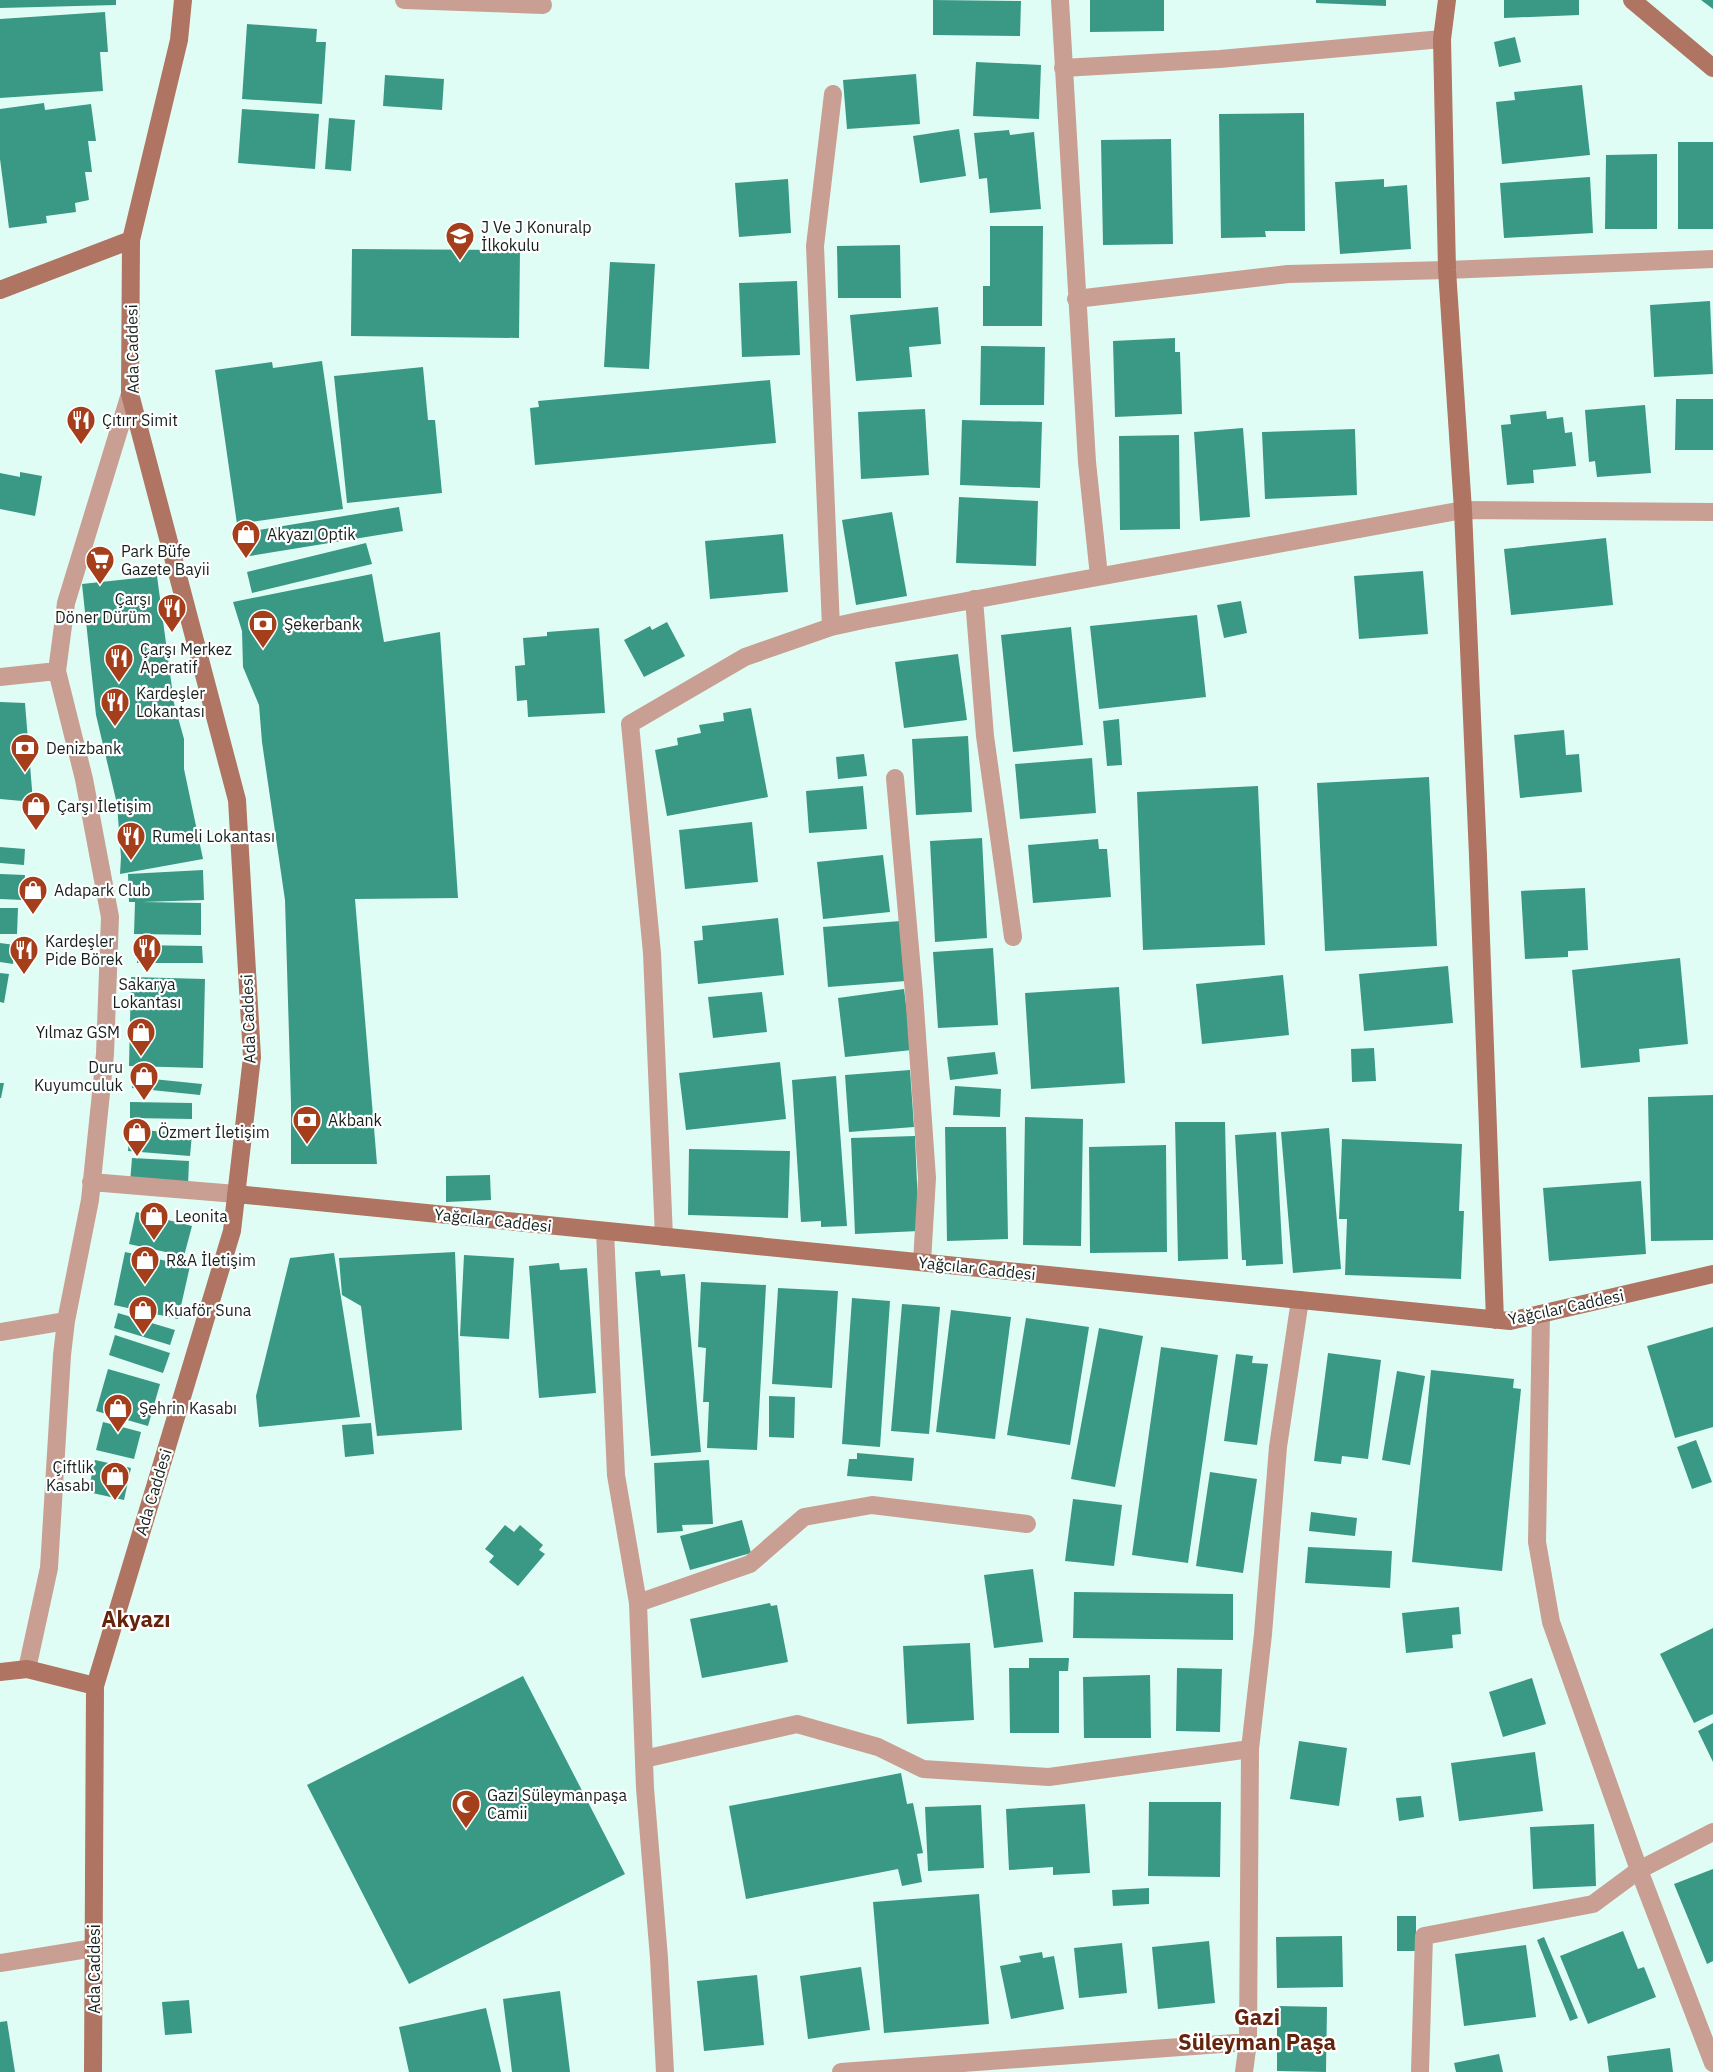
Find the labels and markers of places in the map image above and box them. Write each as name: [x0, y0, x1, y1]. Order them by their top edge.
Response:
place label: J Ve J Konuralp İlkokulu: [481, 217, 592, 255]
school or university icon: J Ve J Konuralp İlkokulu: [444, 220, 476, 262]
restaurant icon: Çıtırr Simit: [65, 404, 97, 446]
place label: Çıtırr Simit: [102, 410, 178, 430]
shop icon: Akyazı Optik: [230, 518, 262, 560]
place label: Akyazı Optik: [267, 524, 356, 544]
place label: Park Büfe Gazete Bayii: [121, 541, 210, 579]
supermarket icon: Park Büfe Gazete Bayii: [84, 544, 116, 586]
place label: Çarşı Döner Dürüm: [55, 589, 151, 627]
restaurant icon: Çarşı Döner Dürüm: [156, 592, 188, 634]
bank icon: Şekerbank: [247, 608, 279, 650]
place label: Şekerbank: [284, 614, 361, 634]
place label: Çarşı Merkez Aperatif: [140, 639, 232, 677]
restaurant icon: Çarşı Merkez Aperatif: [103, 642, 135, 684]
place label: Kardeşler Lokantası: [136, 683, 205, 721]
restaurant icon: Kardeşler Lokantası: [99, 686, 131, 728]
bank icon: Denizbank: [9, 732, 41, 774]
place label: Denizbank: [46, 738, 122, 758]
shop icon: Çarşı İletişim: [20, 790, 52, 832]
place label: Çarşı İletişim: [57, 796, 152, 816]
restaurant icon: Rumeli Lokantası: [115, 820, 147, 862]
place label: Rumeli Lokantası: [152, 826, 275, 846]
shop icon: Adapark Club: [17, 874, 49, 916]
place label: Adapark Club: [54, 880, 151, 900]
place label: Kardeşler Pide Börek: [45, 931, 124, 969]
restaurant icon: Sakarya Lokantası: [131, 932, 163, 974]
restaurant icon: Kardeşler Pide Börek: [8, 934, 40, 976]
place label: Sakarya Lokantası: [113, 974, 181, 1012]
shop icon: Yılmaz GSM: [125, 1016, 157, 1058]
place label: Yılmaz GSM: [36, 1022, 120, 1042]
place label: Duru Kuyumculuk: [34, 1057, 124, 1095]
shop icon: Duru Kuyumculuk: [128, 1060, 160, 1102]
bank icon: Akbank: [291, 1104, 323, 1146]
place label: Akbank: [328, 1110, 383, 1130]
shop icon: Özmert İletişim: [121, 1116, 153, 1158]
place label: Özmert İletişim: [158, 1122, 270, 1142]
shop icon: Leonita: [138, 1200, 170, 1242]
place label: Leonita: [175, 1206, 228, 1226]
shop icon: R&A İletişim: [129, 1244, 161, 1286]
place label: R&A İletişim: [166, 1250, 256, 1270]
shop icon: Kuaför Suna: [127, 1294, 159, 1336]
place label: Kuaför Suna: [164, 1300, 252, 1320]
shop icon: Şehrin Kasabı: [102, 1392, 134, 1434]
place label: Şehrin Kasabı: [139, 1398, 237, 1418]
place label: Çiftlik Kasabı: [46, 1457, 95, 1495]
shop icon: Çiftlik Kasabı: [99, 1460, 131, 1502]
place label: Gazi Süleymanpaşa Camii: [487, 1785, 628, 1823]
mosque icon: Gazi Süleymanpaşa Camii: [450, 1788, 482, 1830]

